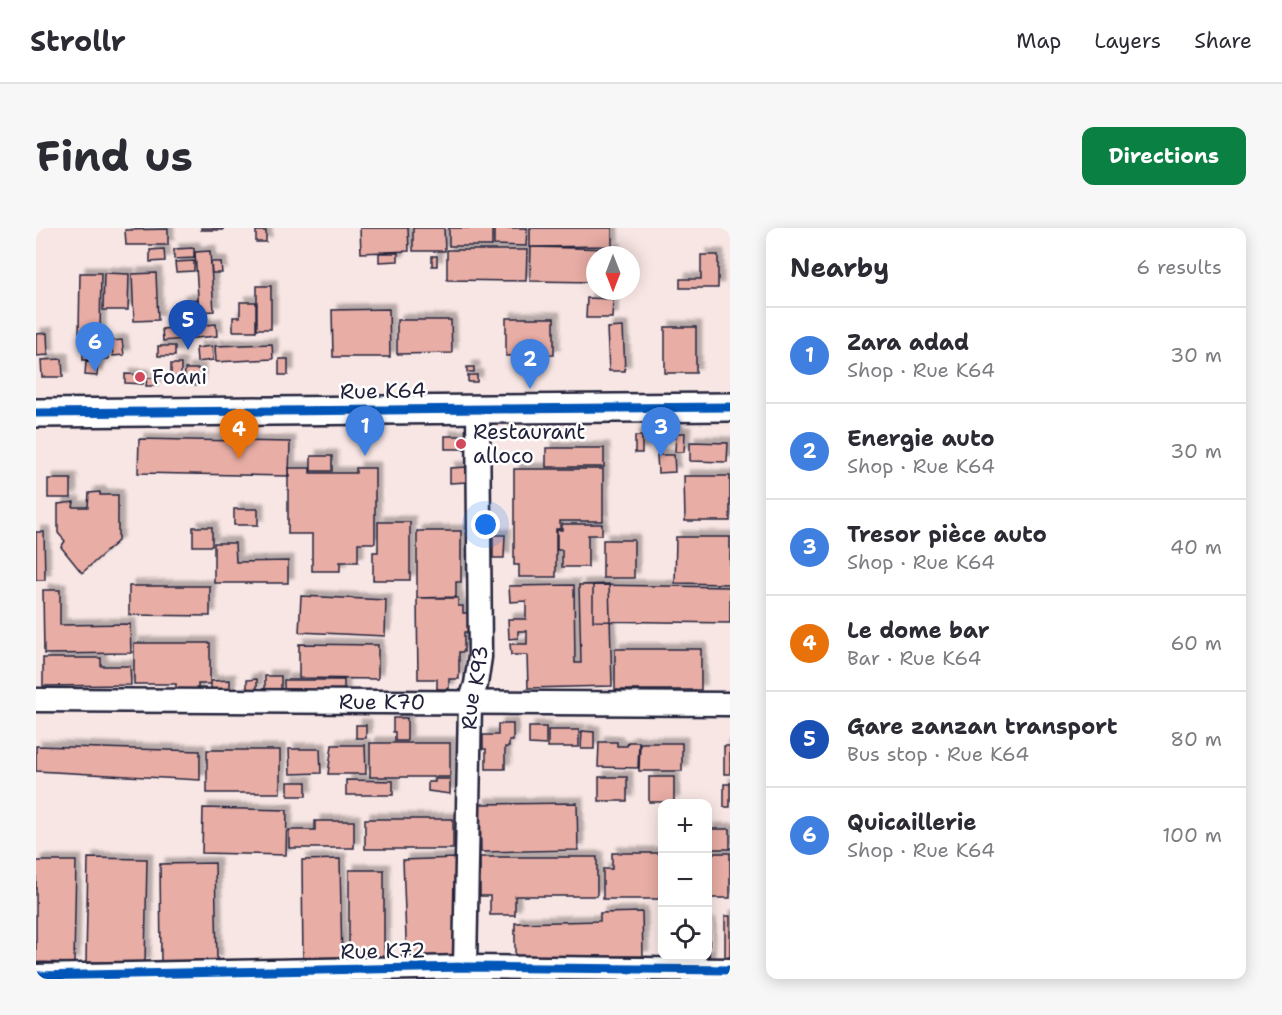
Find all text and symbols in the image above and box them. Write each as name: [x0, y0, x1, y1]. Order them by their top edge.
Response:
text: Strollr: [30, 22, 126, 60]
text: Map: [1016, 27, 1061, 55]
text: Layers: [1094, 27, 1161, 55]
text: Share: [1194, 27, 1252, 55]
button: Directions: [1082, 127, 1246, 185]
text: Find us: [36, 128, 193, 184]
north arrow: [586, 246, 640, 300]
text: Nearby: [790, 250, 889, 285]
text: 6 results: [1136, 254, 1222, 280]
pin: 5: [168, 300, 208, 350]
pin: 6: [76, 322, 114, 372]
text: Zara adad: [847, 328, 969, 357]
pin: 2: [510, 340, 550, 389]
text: 1: [805, 342, 814, 368]
text: 30 m: [1170, 342, 1222, 368]
text: Shop · Rue K64: [847, 357, 995, 383]
place label: Foani: [152, 363, 207, 391]
marker: Foani: [133, 370, 147, 384]
street label: Rue K64: [340, 376, 426, 406]
pin: 1: [346, 406, 384, 456]
pin: 3: [642, 408, 680, 457]
pin: 4: [220, 410, 258, 459]
place label: Restaurant alloco: [473, 418, 585, 470]
text: Energie auto: [847, 424, 995, 453]
marker: Restaurant alloco: [454, 437, 468, 451]
text: 2: [803, 438, 817, 464]
text: 30 m: [1170, 438, 1222, 464]
text: Shop · Rue K64: [847, 453, 995, 479]
your location: [471, 510, 500, 539]
text: Tresor pièce auto: [847, 520, 1047, 549]
text: 3: [803, 534, 817, 560]
text: 40 m: [1170, 534, 1222, 560]
text: Shop · Rue K64: [847, 549, 995, 575]
text: Le dome bar: [847, 616, 989, 645]
text: 4: [803, 630, 817, 656]
text: 60 m: [1170, 630, 1222, 656]
street label: Rue K93: [455, 645, 494, 730]
text: Bar · Rue K64: [847, 645, 982, 671]
street label: Rue K70: [339, 688, 425, 716]
text: Gare zanzan transport: [847, 712, 1118, 741]
text: 5: [803, 726, 816, 752]
text: 80 m: [1170, 726, 1222, 752]
text: Bus stop · Rue K64: [847, 741, 1029, 767]
map controls: [658, 799, 712, 961]
button: +: [658, 799, 712, 853]
text: Quicaillerie: [847, 808, 977, 837]
text: 6: [803, 822, 817, 848]
text: 100 m: [1162, 822, 1222, 848]
text: Shop · Rue K64: [847, 837, 995, 863]
button: −: [658, 853, 712, 907]
button: locate: [658, 907, 712, 961]
street label: Rue K72: [340, 936, 426, 966]

